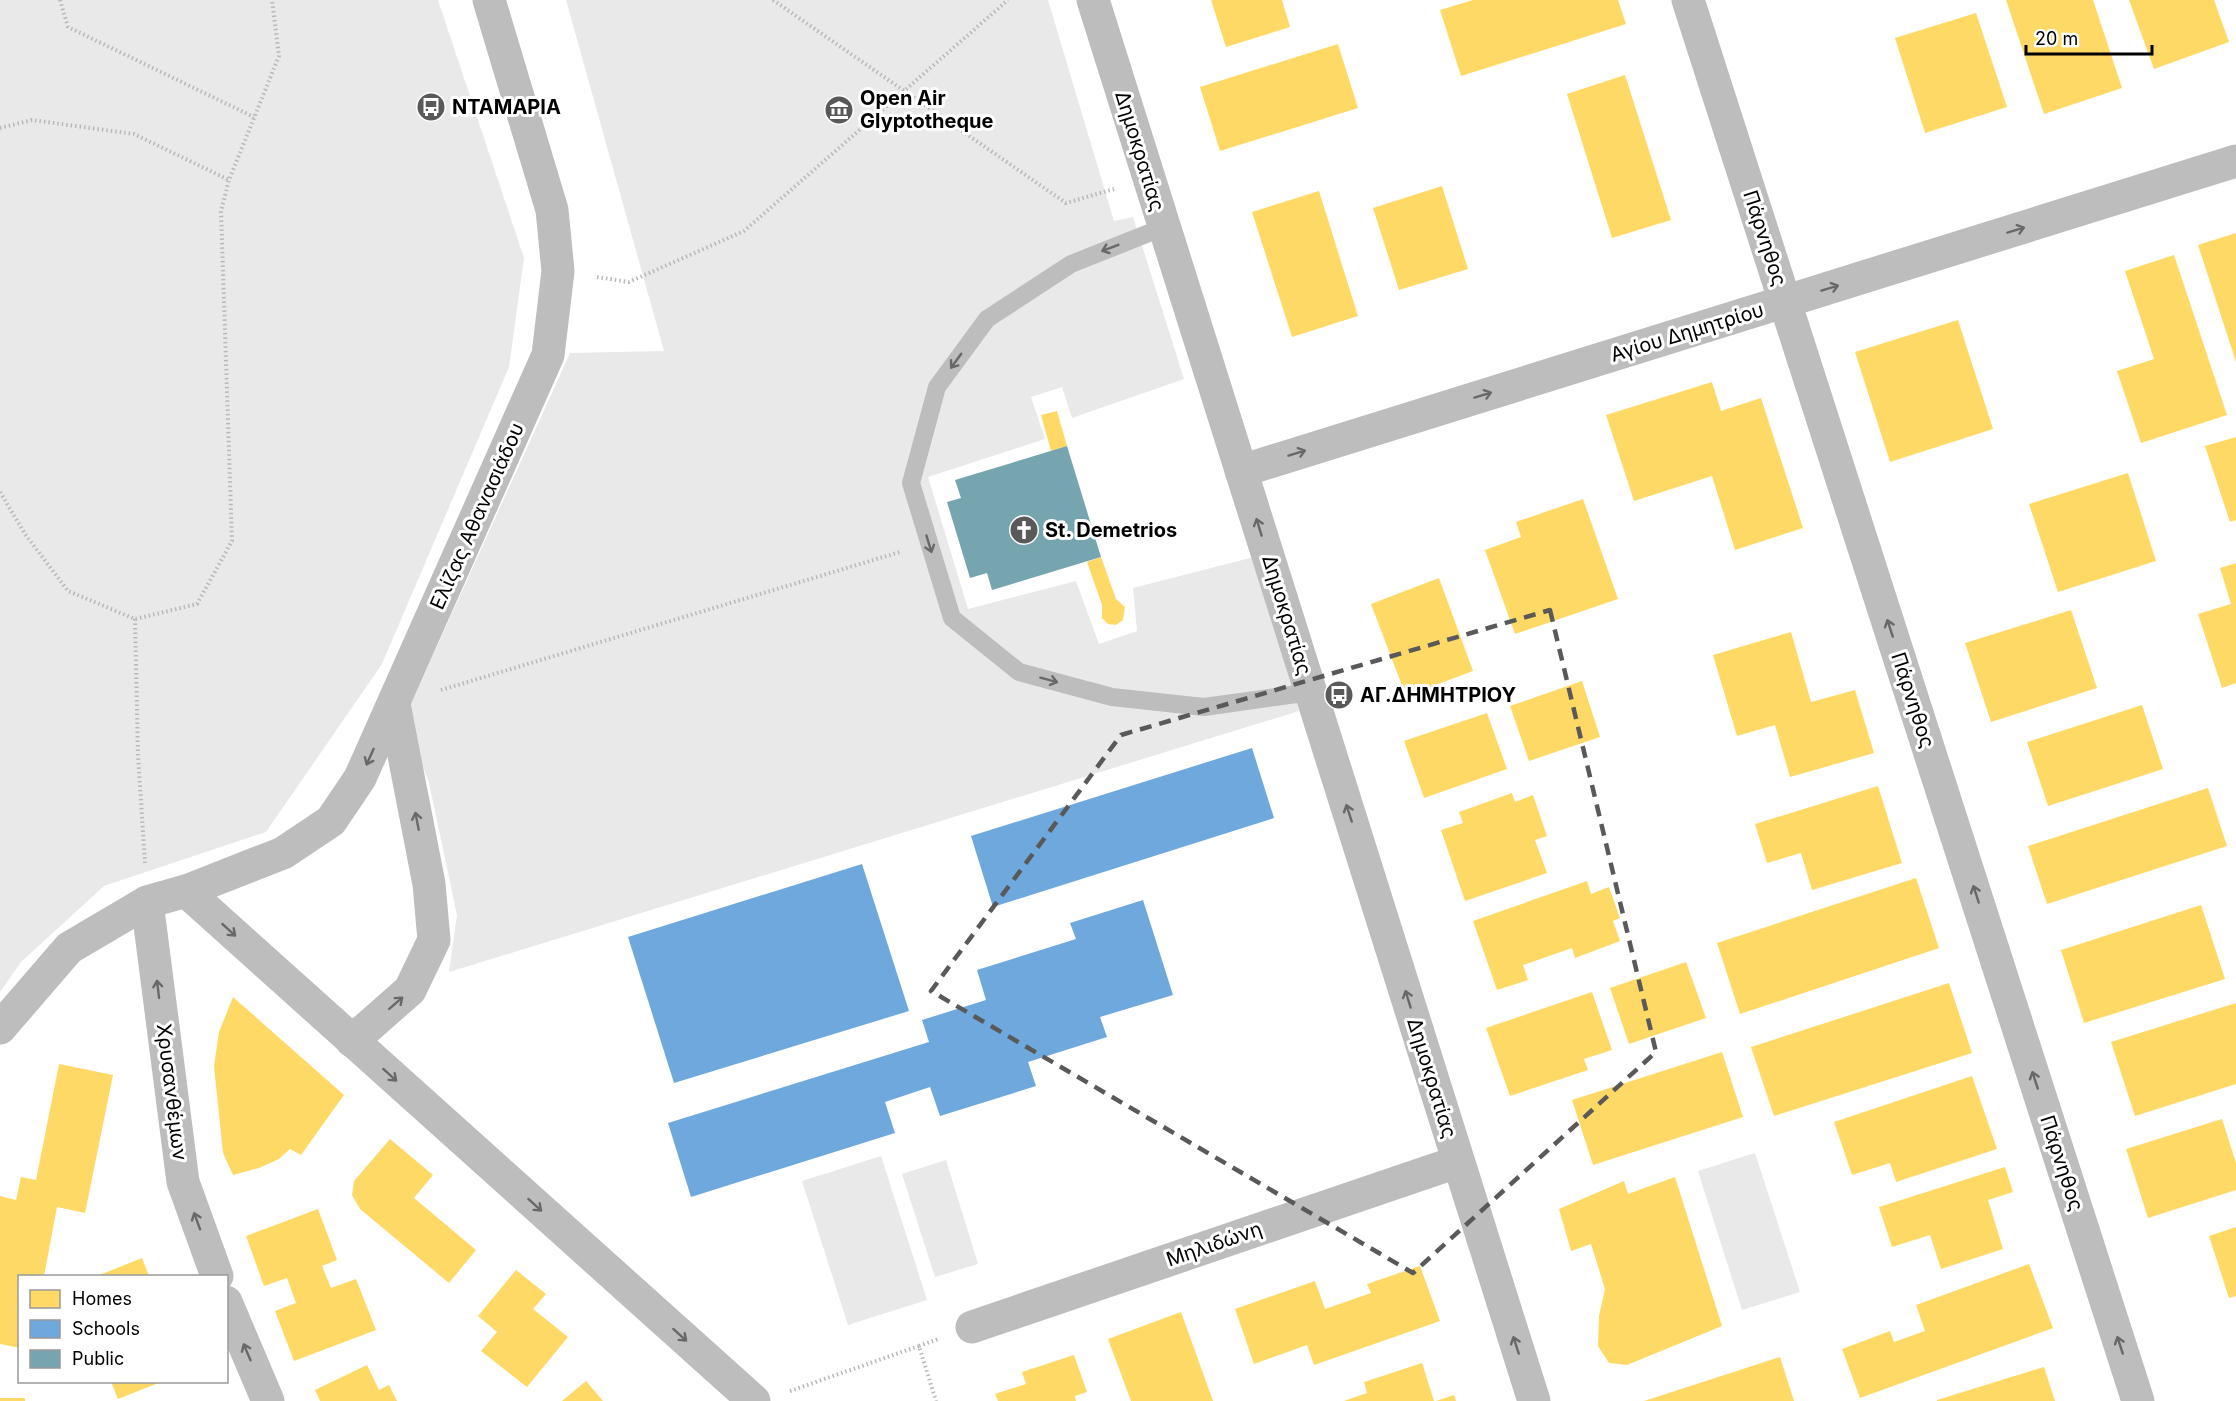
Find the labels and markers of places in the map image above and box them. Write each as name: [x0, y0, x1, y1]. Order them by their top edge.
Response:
place label: Open Air Glyptotheque: [860, 86, 993, 133]
bus stop icon: ΝΤΑΜΑΡΙΑ: [415, 91, 447, 123]
museum icon: Open Air Glyptotheque: [823, 94, 855, 126]
place label: ΝΤΑΜΑΡΙΑ: [452, 95, 561, 119]
church icon: St. Demetrios: [1008, 514, 1040, 546]
place label: St. Demetrios: [1045, 518, 1177, 542]
bus stop icon: ΑΓ.ΔΗΜΗΤΡΙΟΥ: [1323, 679, 1355, 711]
place label: ΑΓ.ΔΗΜΗΤΡΙΟΥ: [1360, 683, 1516, 707]

